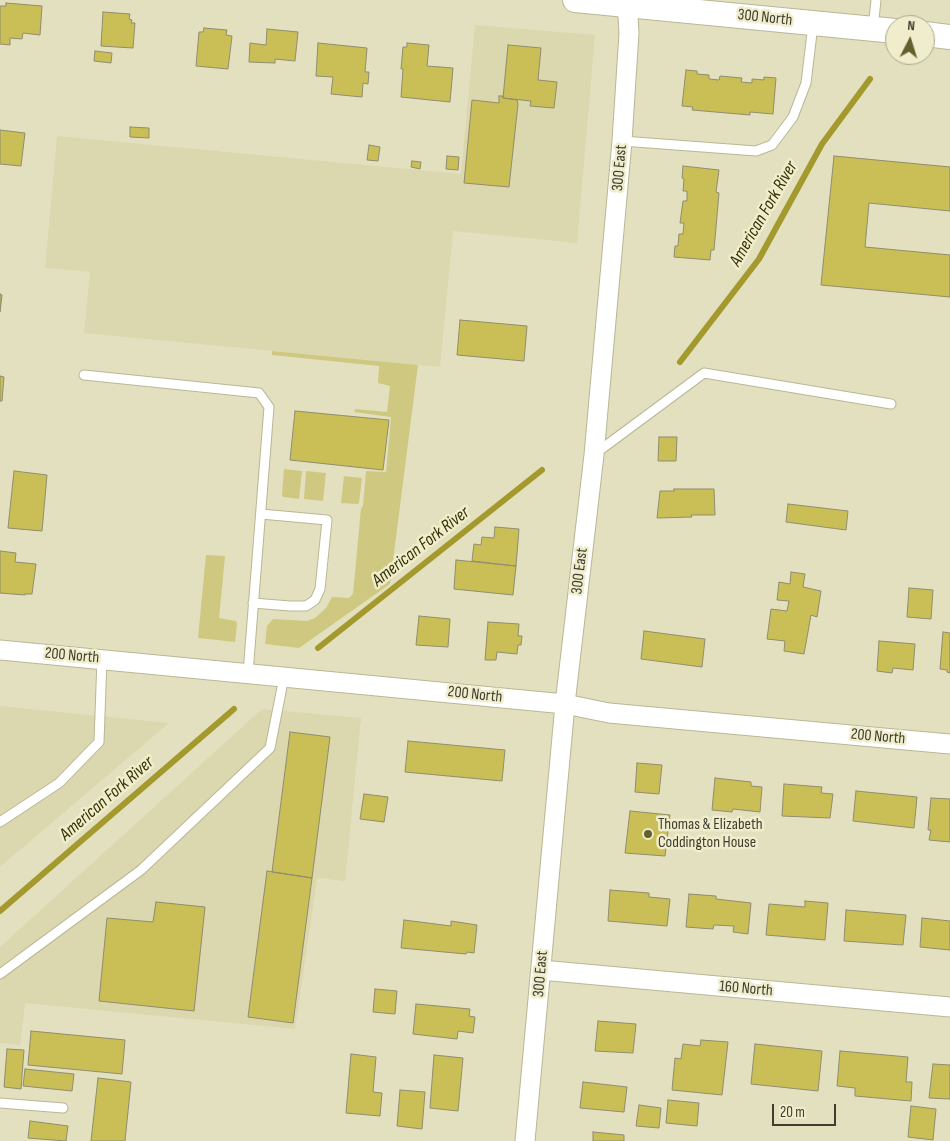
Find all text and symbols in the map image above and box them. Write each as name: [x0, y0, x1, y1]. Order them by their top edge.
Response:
street label: 300 North: [737, 6, 793, 30]
north arrow: [885, 15, 935, 65]
text: N: [907, 17, 916, 34]
street label: 300 East: [608, 144, 632, 192]
water label: American Fork River: [725, 158, 803, 270]
water label: American Fork River: [368, 502, 474, 592]
street label: 300 East: [568, 547, 592, 595]
street label: 200 North: [44, 644, 100, 668]
street label: 200 North: [447, 683, 503, 707]
street label: 200 North: [850, 725, 906, 749]
water label: American Fork River: [55, 752, 159, 846]
place label: Thomas & Elizabeth Coddington House: [658, 815, 763, 853]
marker: Thomas & Elizabeth Coddington House: [642, 828, 654, 840]
street label: 300 East: [529, 950, 553, 998]
street label: 160 North: [718, 977, 774, 1001]
scale bar: [775, 1094, 839, 1126]
text: 20 m: [780, 1103, 805, 1122]

